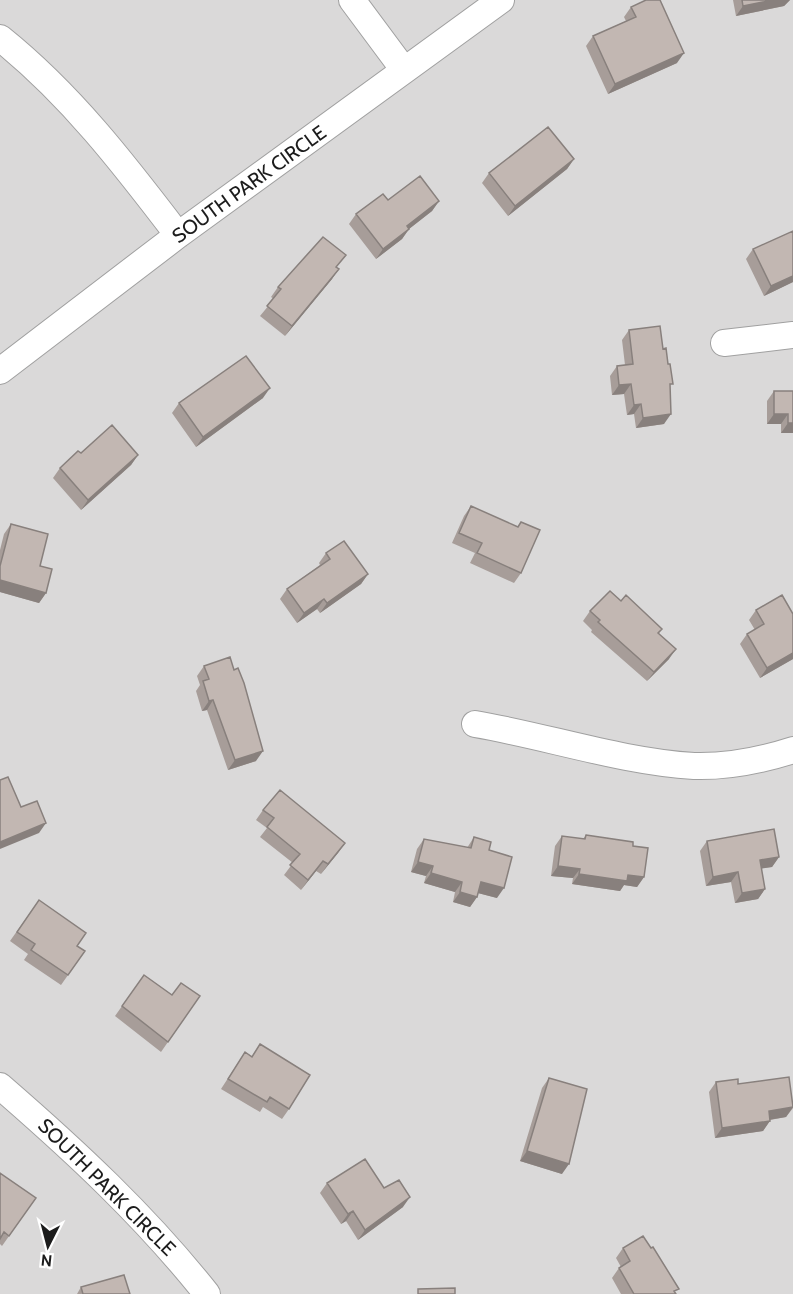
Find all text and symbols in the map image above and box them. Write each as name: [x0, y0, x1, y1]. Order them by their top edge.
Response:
street label: SOUTH PARK CIRCLE: [167, 120, 331, 248]
street label: SOUTH PARK CIRCLE: [33, 1113, 181, 1261]
north arrow: [18, 1216, 78, 1276]
text: N: [40, 1250, 53, 1270]

